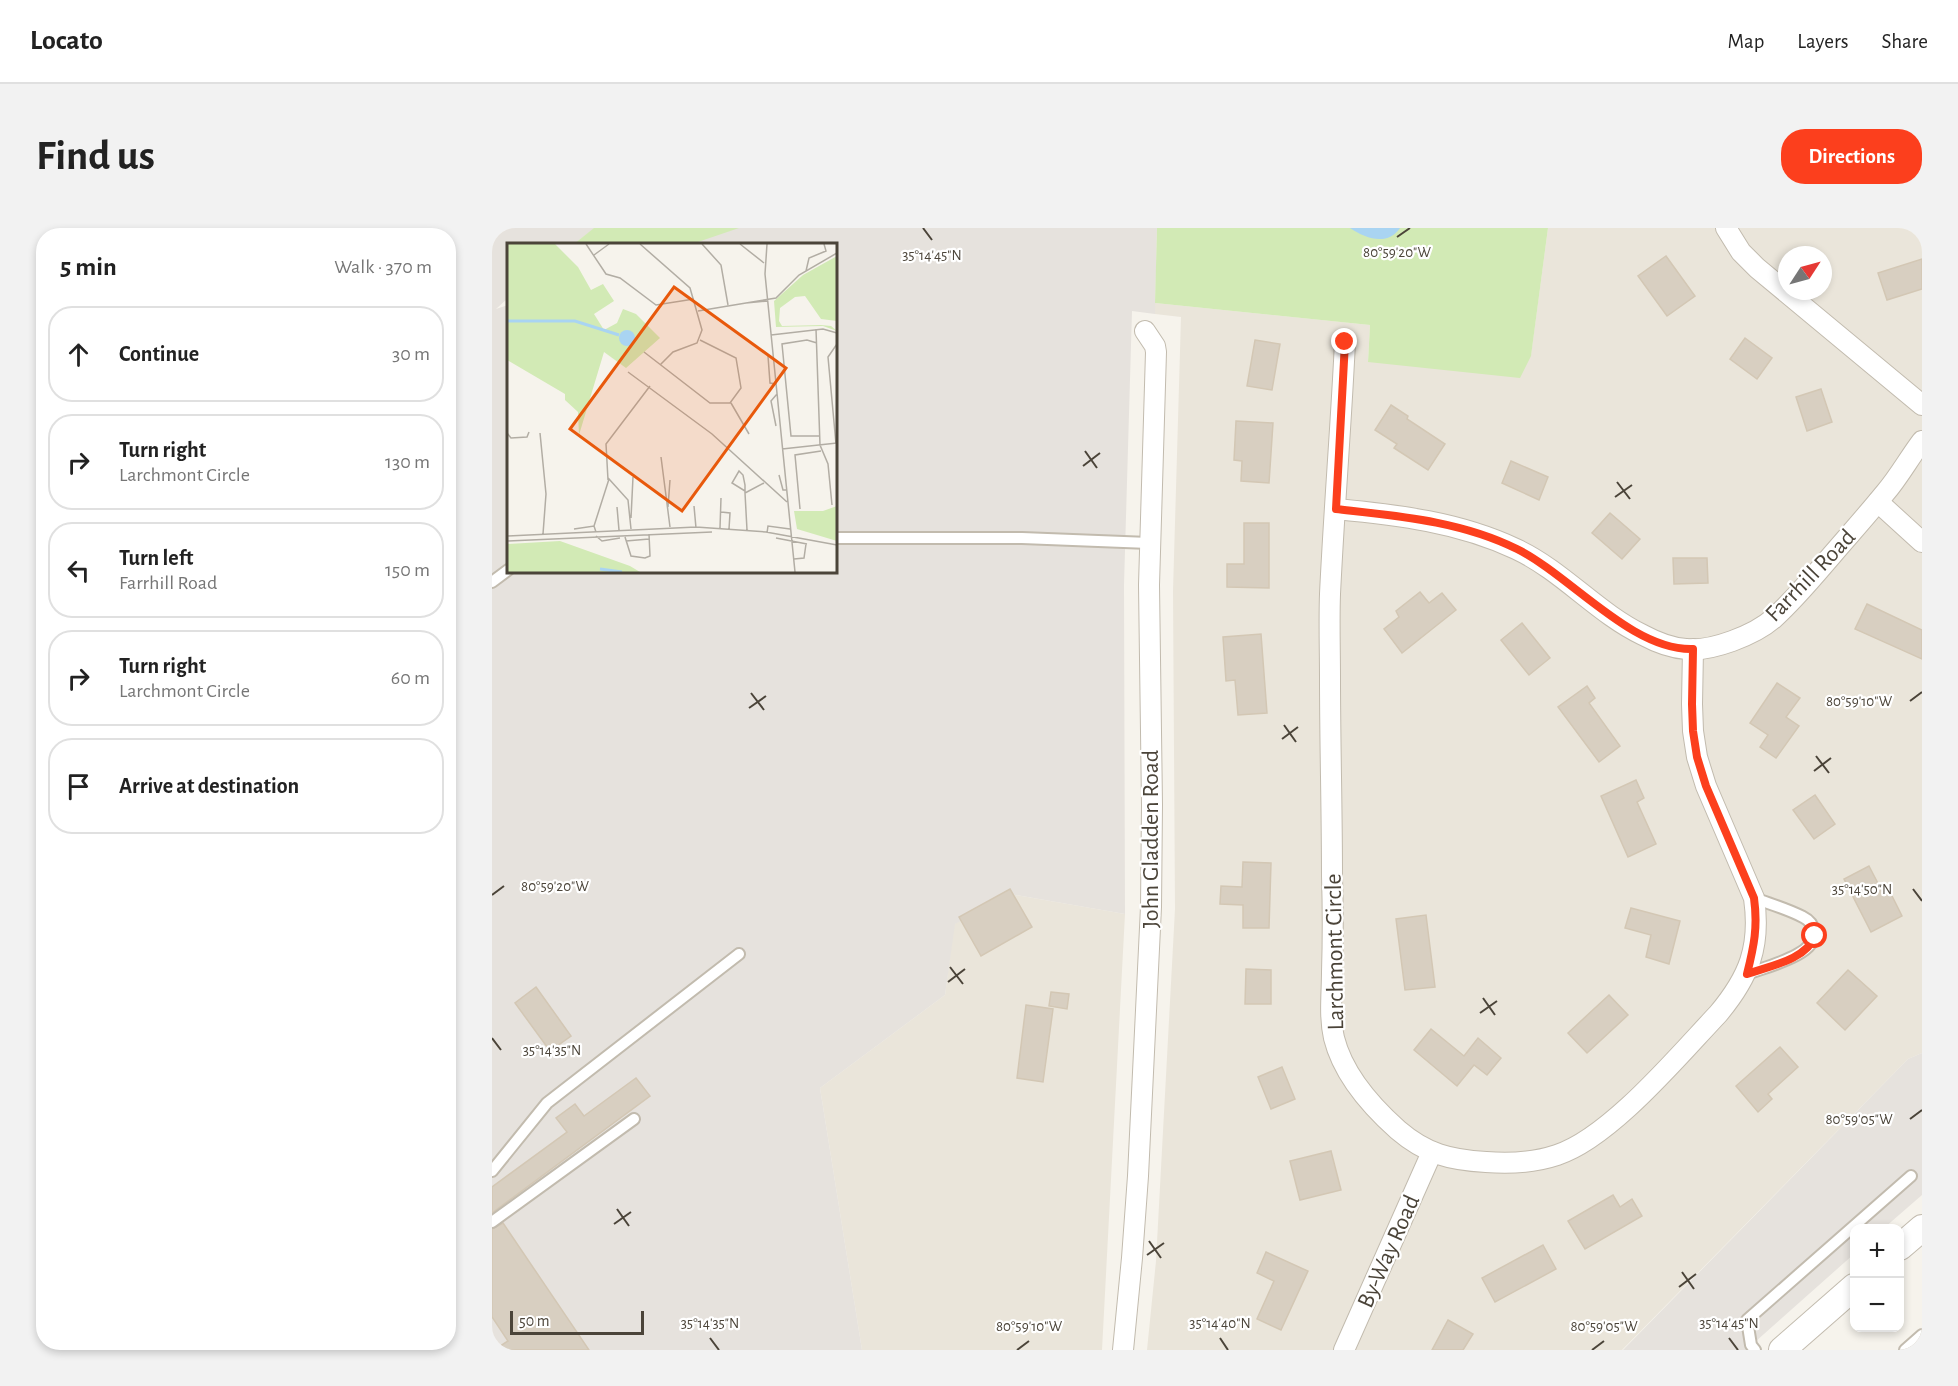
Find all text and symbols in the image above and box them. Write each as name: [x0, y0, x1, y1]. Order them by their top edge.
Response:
text: Locato: [30, 27, 103, 55]
text: Map: [1728, 31, 1764, 52]
text: Layers: [1797, 31, 1848, 52]
text: Share: [1881, 31, 1928, 52]
button: Directions: [1781, 129, 1922, 184]
text: Find us: [36, 135, 155, 177]
inset map: [507, 243, 837, 573]
text: 80°59'20"W: [1363, 245, 1431, 260]
north arrow: [1778, 246, 1832, 300]
text: 35°14'45"N: [902, 248, 962, 263]
text: 5 min: [60, 254, 117, 280]
text: Walk · 370 m: [334, 257, 432, 277]
route end: [1331, 328, 1357, 354]
icon: ahead: [62, 338, 95, 371]
text: Continue: [119, 343, 199, 365]
text: 30 m: [392, 344, 430, 364]
text: Turn right: [119, 439, 206, 461]
icon: right: [62, 446, 95, 479]
text: 130 m: [385, 452, 430, 472]
text: Larchmont Circle: [119, 465, 250, 485]
street label: Farrhill Road: [1761, 525, 1860, 626]
text: Turn left: [119, 547, 193, 569]
icon: left: [62, 554, 95, 587]
text: 150 m: [385, 560, 430, 580]
text: Farrhill Road: [119, 573, 217, 593]
text: Turn right: [119, 655, 206, 677]
icon: right: [62, 662, 95, 695]
text: 60 m: [391, 668, 430, 688]
text: Larchmont Circle: [119, 681, 250, 701]
text: 80°59'10"W: [1826, 694, 1893, 709]
street label: John Gladden Road: [1139, 750, 1163, 928]
icon: arrive: [62, 770, 95, 803]
text: Arrive at destination: [119, 775, 299, 797]
street label: Larchmont Circle: [1322, 873, 1348, 1031]
text: 80°59'20"W: [521, 879, 589, 894]
text: 35°14'50"N: [1832, 882, 1892, 897]
route start: [1801, 922, 1827, 948]
text: 35°14'35"N: [523, 1043, 581, 1058]
text: 80°59'05"W: [1825, 1112, 1893, 1127]
street label: By-Way Road: [1353, 1191, 1424, 1311]
map controls: [1850, 1224, 1904, 1332]
button: +: [1850, 1224, 1904, 1278]
button: −: [1850, 1278, 1904, 1332]
scale bar: [510, 1308, 644, 1336]
text: 50 m: [519, 1313, 550, 1329]
text: 35°14'35"N: [681, 1316, 739, 1331]
text: 35°14'40"N: [1189, 1316, 1251, 1331]
text: 35°14'45"N: [1699, 1316, 1759, 1331]
text: 80°59'10"W: [996, 1319, 1063, 1334]
text: 80°59'05"W: [1570, 1319, 1638, 1334]

